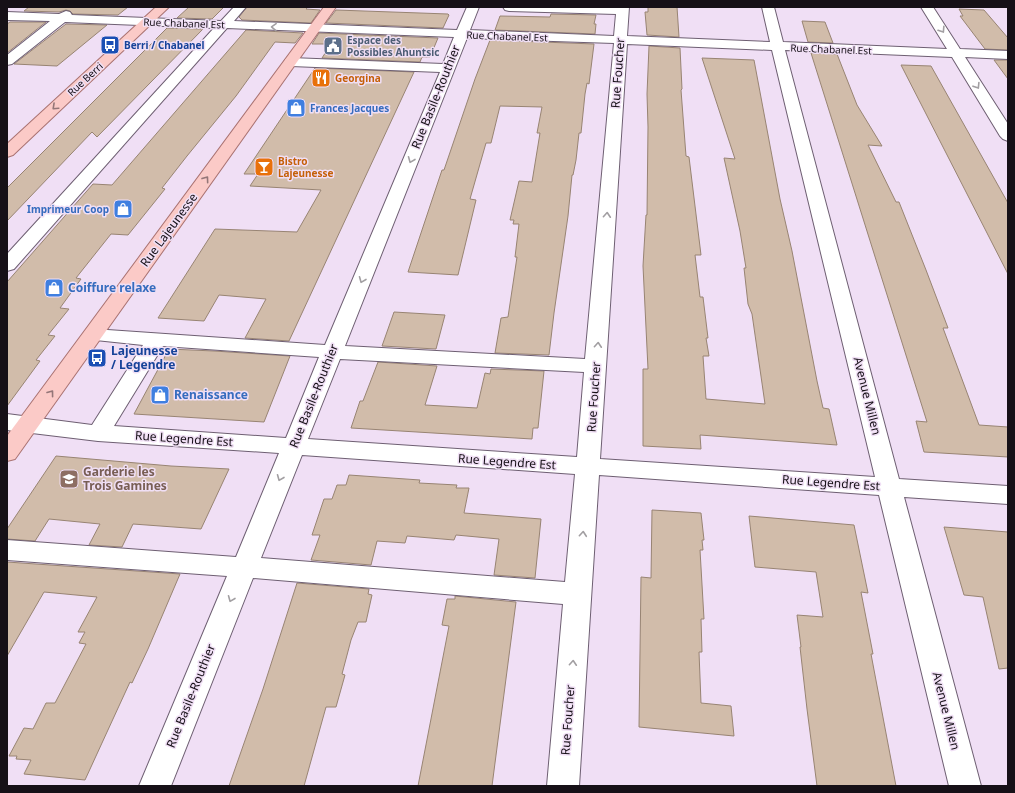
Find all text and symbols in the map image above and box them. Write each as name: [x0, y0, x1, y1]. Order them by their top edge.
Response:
street label: Rue Chabanel Est: [143, 15, 225, 31]
one-way arrow: [271, 23, 277, 31]
one-way arrow: [937, 26, 944, 33]
street label: Rue Chabanel Est: [466, 28, 548, 44]
place label: Espace des Possibles Ahuntsic: [347, 33, 439, 59]
bus stop icon: Berri / Chabanel: [99, 34, 121, 56]
public building icon: Espace des Possibles Ahuntsic: [322, 35, 344, 57]
street label: Rue Foucher: [607, 37, 628, 109]
place label: Berri / Chabanel: [124, 38, 205, 52]
street label: Rue Chabanel Est: [790, 41, 872, 57]
street label: Rue Basile-Routhier: [407, 42, 464, 151]
street label: Rue Berri: [64, 59, 106, 99]
restaurant icon: Georgina: [310, 67, 332, 89]
place label: Georgina: [335, 71, 381, 85]
one-way arrow: [972, 82, 980, 89]
shop icon: Frances Jacques: [285, 97, 307, 119]
place label: Frances Jacques: [310, 101, 389, 115]
one-way arrow: [53, 102, 60, 109]
place label: Bistro Lajeunesse: [278, 154, 334, 180]
bar icon: Bistro Lajeunesse: [253, 156, 275, 178]
one-way arrow: [407, 156, 415, 163]
one-way arrow: [201, 176, 208, 183]
street label: Rue Lajeunesse: [136, 189, 201, 270]
shop icon: Imprimeur Coop: [112, 198, 134, 220]
place label: Imprimeur Coop: [27, 202, 109, 216]
one-way arrow: [603, 212, 612, 218]
shop icon: Coiffure relaxe: [43, 277, 65, 299]
one-way arrow: [358, 277, 366, 284]
place label: Coiffure relaxe: [68, 279, 156, 296]
street label: Rue Basile-Routhier: [285, 341, 342, 450]
one-way arrow: [593, 341, 602, 348]
place label: Lajeunesse / Legendre: [111, 342, 178, 373]
bus stop icon: Lajeunesse / Legendre: [86, 347, 108, 369]
street label: Avenue Millen: [850, 355, 885, 437]
street label: Rue Foucher: [583, 361, 604, 433]
shop icon: Renaissance: [149, 384, 171, 406]
place label: Renaissance: [174, 386, 248, 403]
one-way arrow: [46, 390, 53, 397]
street label: Rue Legendre Est: [134, 427, 234, 450]
street label: Rue Legendre Est: [457, 450, 557, 473]
place label: Garderie les Trois Gamines: [83, 463, 167, 494]
school or university icon: Garderie les Trois Gamines: [58, 468, 80, 490]
street label: Rue Legendre Est: [781, 471, 881, 494]
one-way arrow: [277, 474, 285, 482]
one-way arrow: [578, 531, 587, 537]
one-way arrow: [228, 595, 236, 602]
street label: Rue Basile-Routhier: [162, 641, 219, 750]
one-way arrow: [568, 660, 577, 666]
street label: Avenue Millen: [929, 670, 964, 752]
street label: Rue Foucher: [557, 684, 578, 756]

